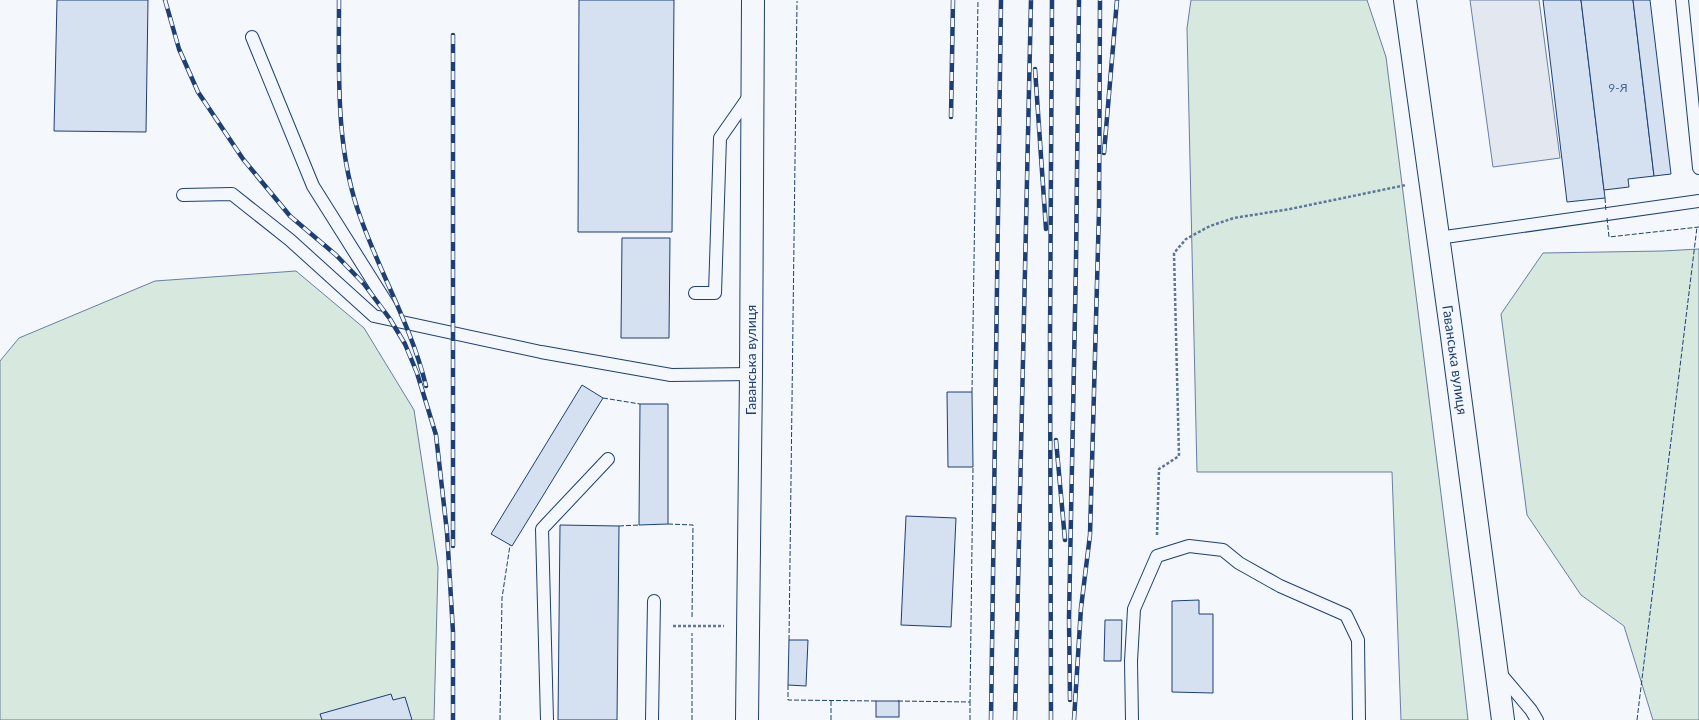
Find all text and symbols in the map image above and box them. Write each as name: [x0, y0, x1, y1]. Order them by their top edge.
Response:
house number: 9-Я: [1608, 80, 1628, 95]
street label: Гаванська вулиця: [1439, 304, 1472, 416]
street label: Гаванська вулиця: [742, 305, 759, 415]

